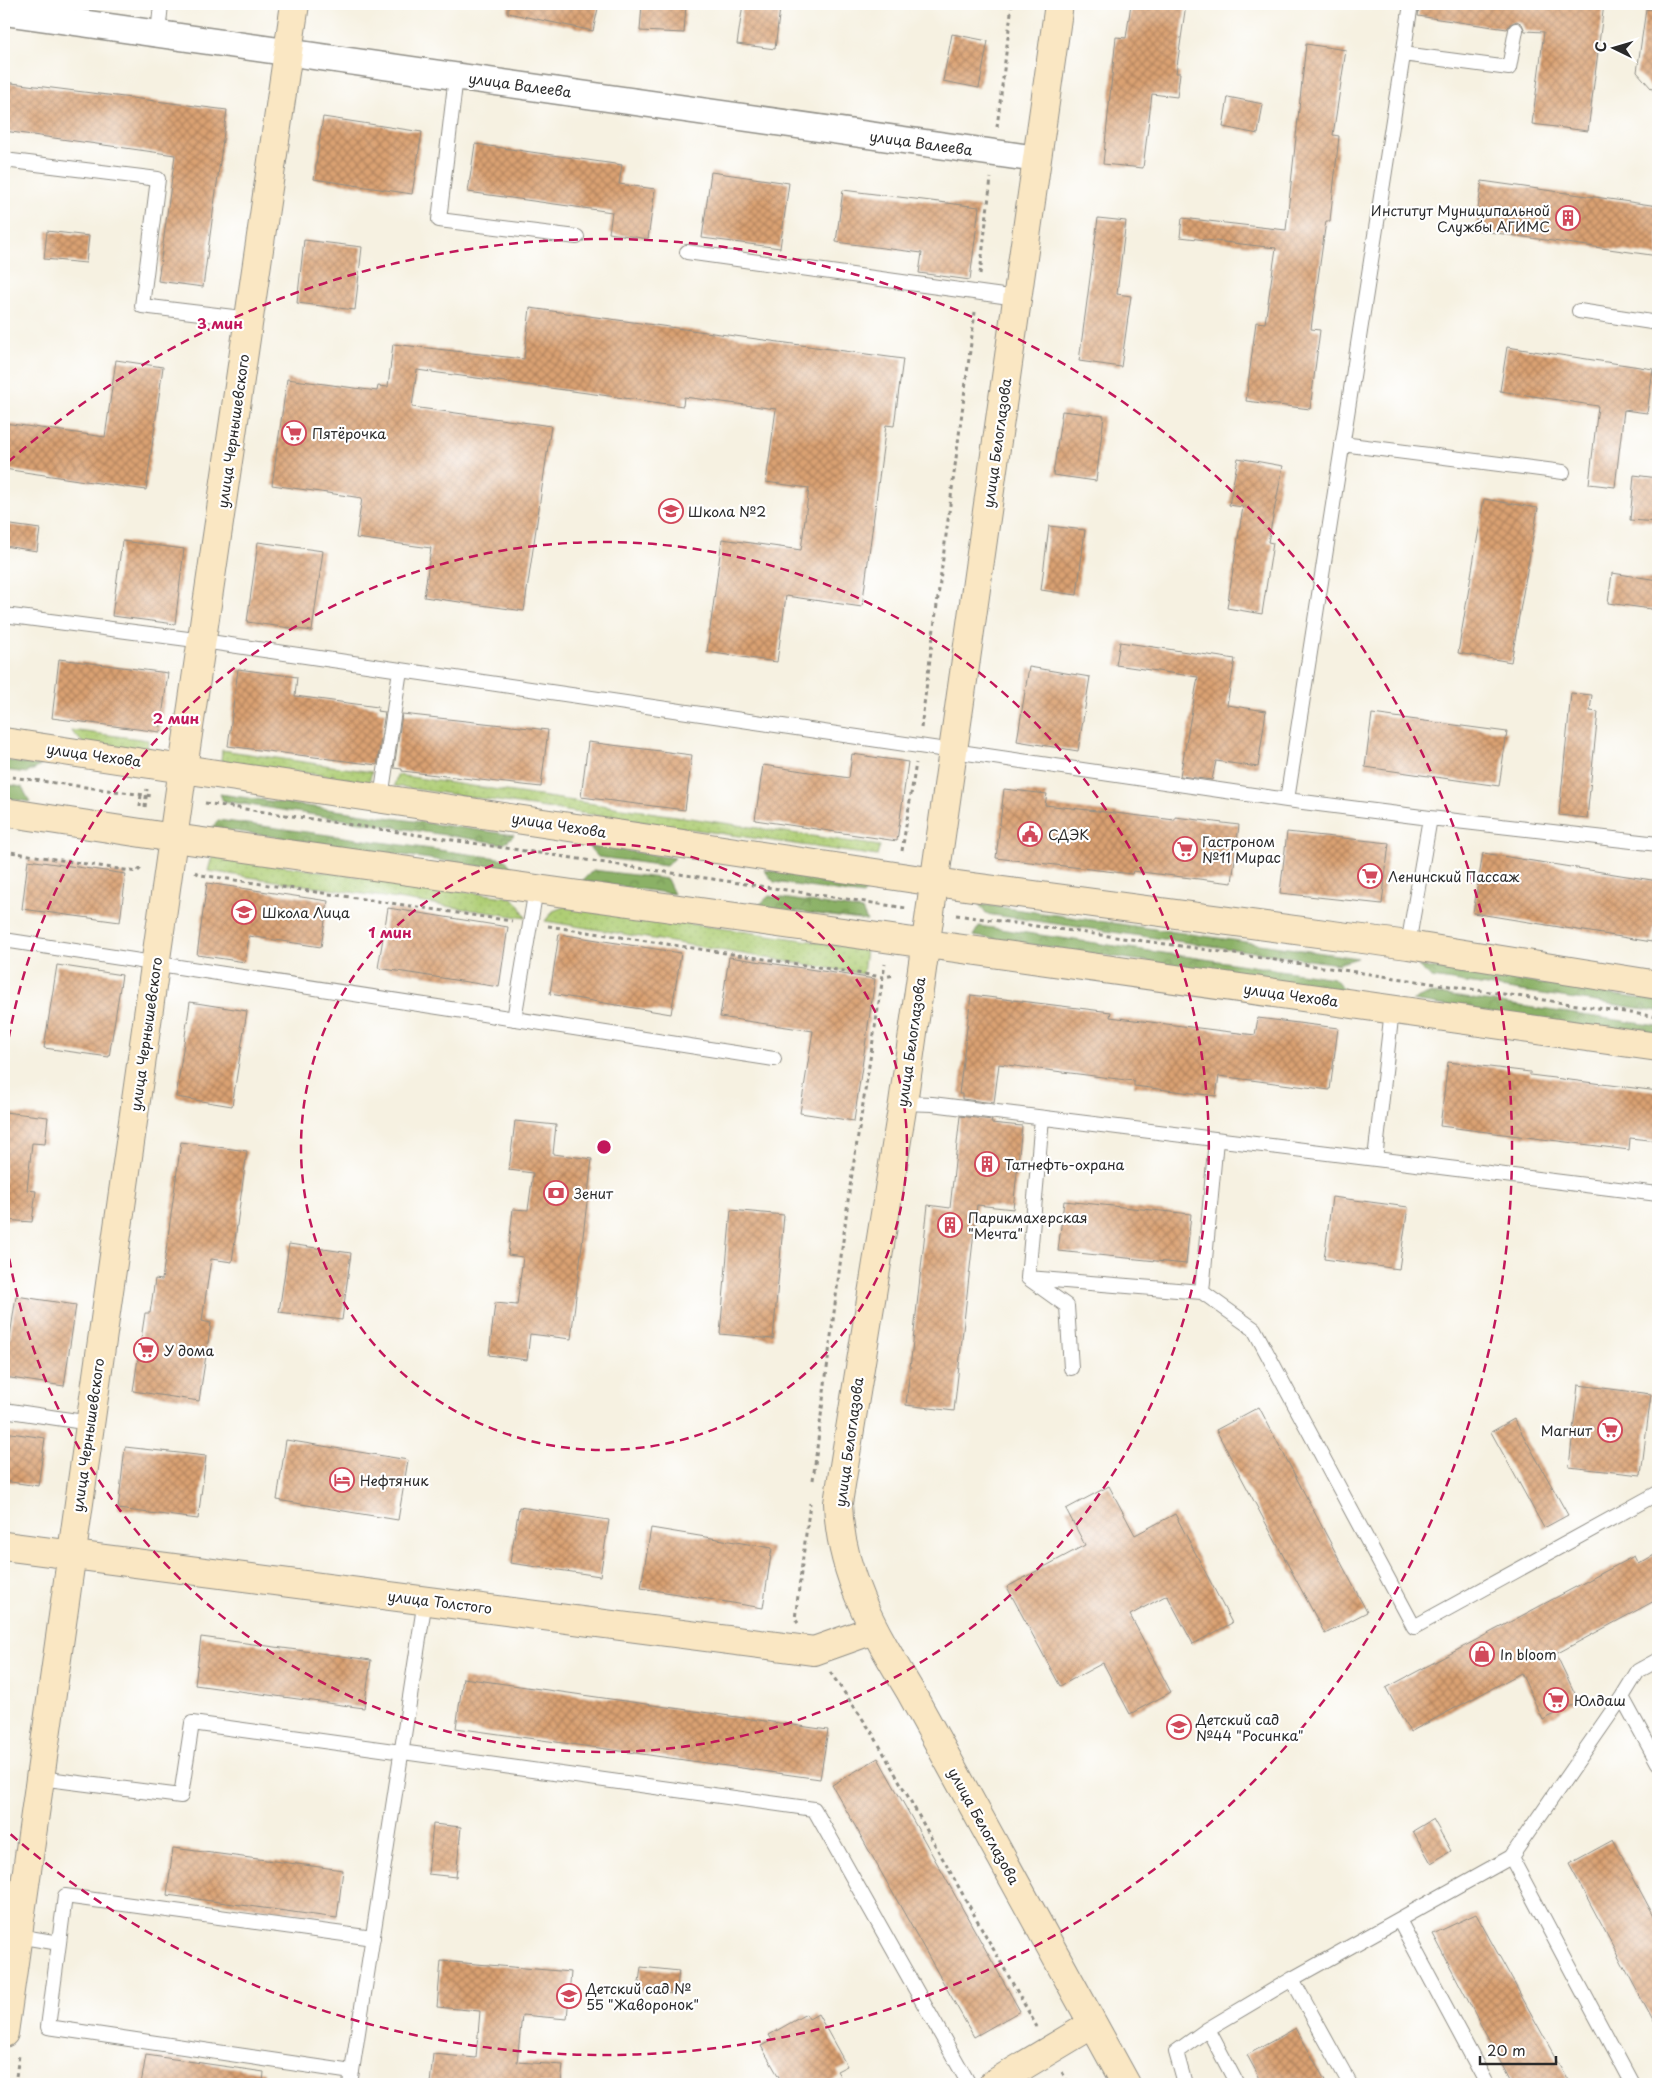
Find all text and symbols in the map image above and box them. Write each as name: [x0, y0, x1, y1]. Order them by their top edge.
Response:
north arrow: [1590, 22, 1640, 72]
text: С: [1590, 41, 1611, 53]
street label: улица Валеева: [467, 67, 573, 103]
street label: улица Валеева: [868, 125, 974, 161]
place label: Институт Муниципальной Службы АГИМС: [1371, 200, 1550, 237]
building icon: Институт Муниципальной Службы АГИМС: [1555, 205, 1581, 231]
text: 3 мин: [197, 311, 243, 334]
street label: улица Чернышевского: [212, 353, 254, 509]
street label: улица Белоглазова: [978, 377, 1017, 509]
supermarket icon: Пятёрочка: [281, 420, 307, 446]
place label: Пятёрочка: [312, 423, 386, 444]
school or university icon: Школа №2: [658, 498, 684, 524]
place label: Школа №2: [688, 501, 766, 522]
text: 2 мин: [153, 706, 200, 729]
street label: улица Чехова: [45, 738, 143, 772]
street label: улица Чехова: [510, 807, 608, 843]
public building icon: СДЭК: [1017, 821, 1043, 847]
place label: СДЭК: [1048, 824, 1089, 845]
place label: Гастроном №11 Мирас: [1202, 831, 1281, 868]
supermarket icon: Гастроном №11 Мирас: [1172, 836, 1198, 862]
supermarket icon: Ленинский Пассаж: [1357, 863, 1383, 889]
place label: Ленинский Пассаж: [1388, 866, 1520, 887]
school or university icon: Школа Лица: [231, 899, 257, 925]
place label: Школа Лица: [262, 902, 350, 923]
text: 1 мин: [368, 920, 412, 943]
street label: улица Чернышевского: [125, 956, 167, 1112]
street label: улица Белоглазова: [892, 976, 931, 1108]
street label: улица Чехова: [1242, 978, 1340, 1012]
centre of rings: [595, 1138, 613, 1156]
building icon: Татнефть-охрана: [974, 1151, 1000, 1177]
place label: Татнефть-охрана: [1004, 1154, 1125, 1175]
bank icon: Зенит: [543, 1180, 569, 1206]
place label: Зенит: [574, 1183, 614, 1204]
place label: Парикмахерская "Мечта": [968, 1207, 1087, 1244]
building icon: Парикмахерская "Мечта": [937, 1212, 963, 1238]
supermarket icon: У дома: [133, 1337, 159, 1363]
place label: У дома: [164, 1340, 214, 1361]
street label: улица Чернышевского: [67, 1357, 109, 1513]
street label: улица Белоглазова: [830, 1376, 869, 1508]
supermarket icon: Магнит: [1597, 1417, 1623, 1443]
place label: Магнит: [1541, 1420, 1593, 1441]
hotel icon: Нефтяник: [329, 1467, 355, 1493]
place label: Нефтяник: [360, 1470, 429, 1491]
street label: улица Толстого: [387, 1585, 493, 1619]
shop icon: In bloom: [1469, 1641, 1495, 1667]
place label: In bloom: [1500, 1644, 1557, 1665]
supermarket icon: Юлдаш: [1543, 1687, 1569, 1713]
place label: Юлдаш: [1574, 1690, 1626, 1711]
place label: Детский сад №44 "Росинка": [1195, 1709, 1304, 1746]
school or university icon: Детский сад №44 "Росинка": [1166, 1714, 1192, 1740]
street label: улица Белоглазова: [943, 1764, 1025, 1888]
place label: Детский сад № 55 "Жаворонок": [585, 1978, 699, 2015]
school or university icon: Детский сад № 55 "Жаворонок": [556, 1983, 582, 2009]
scale bar: [1480, 2033, 1556, 2065]
text: 20 m: [1487, 2038, 1526, 2061]

